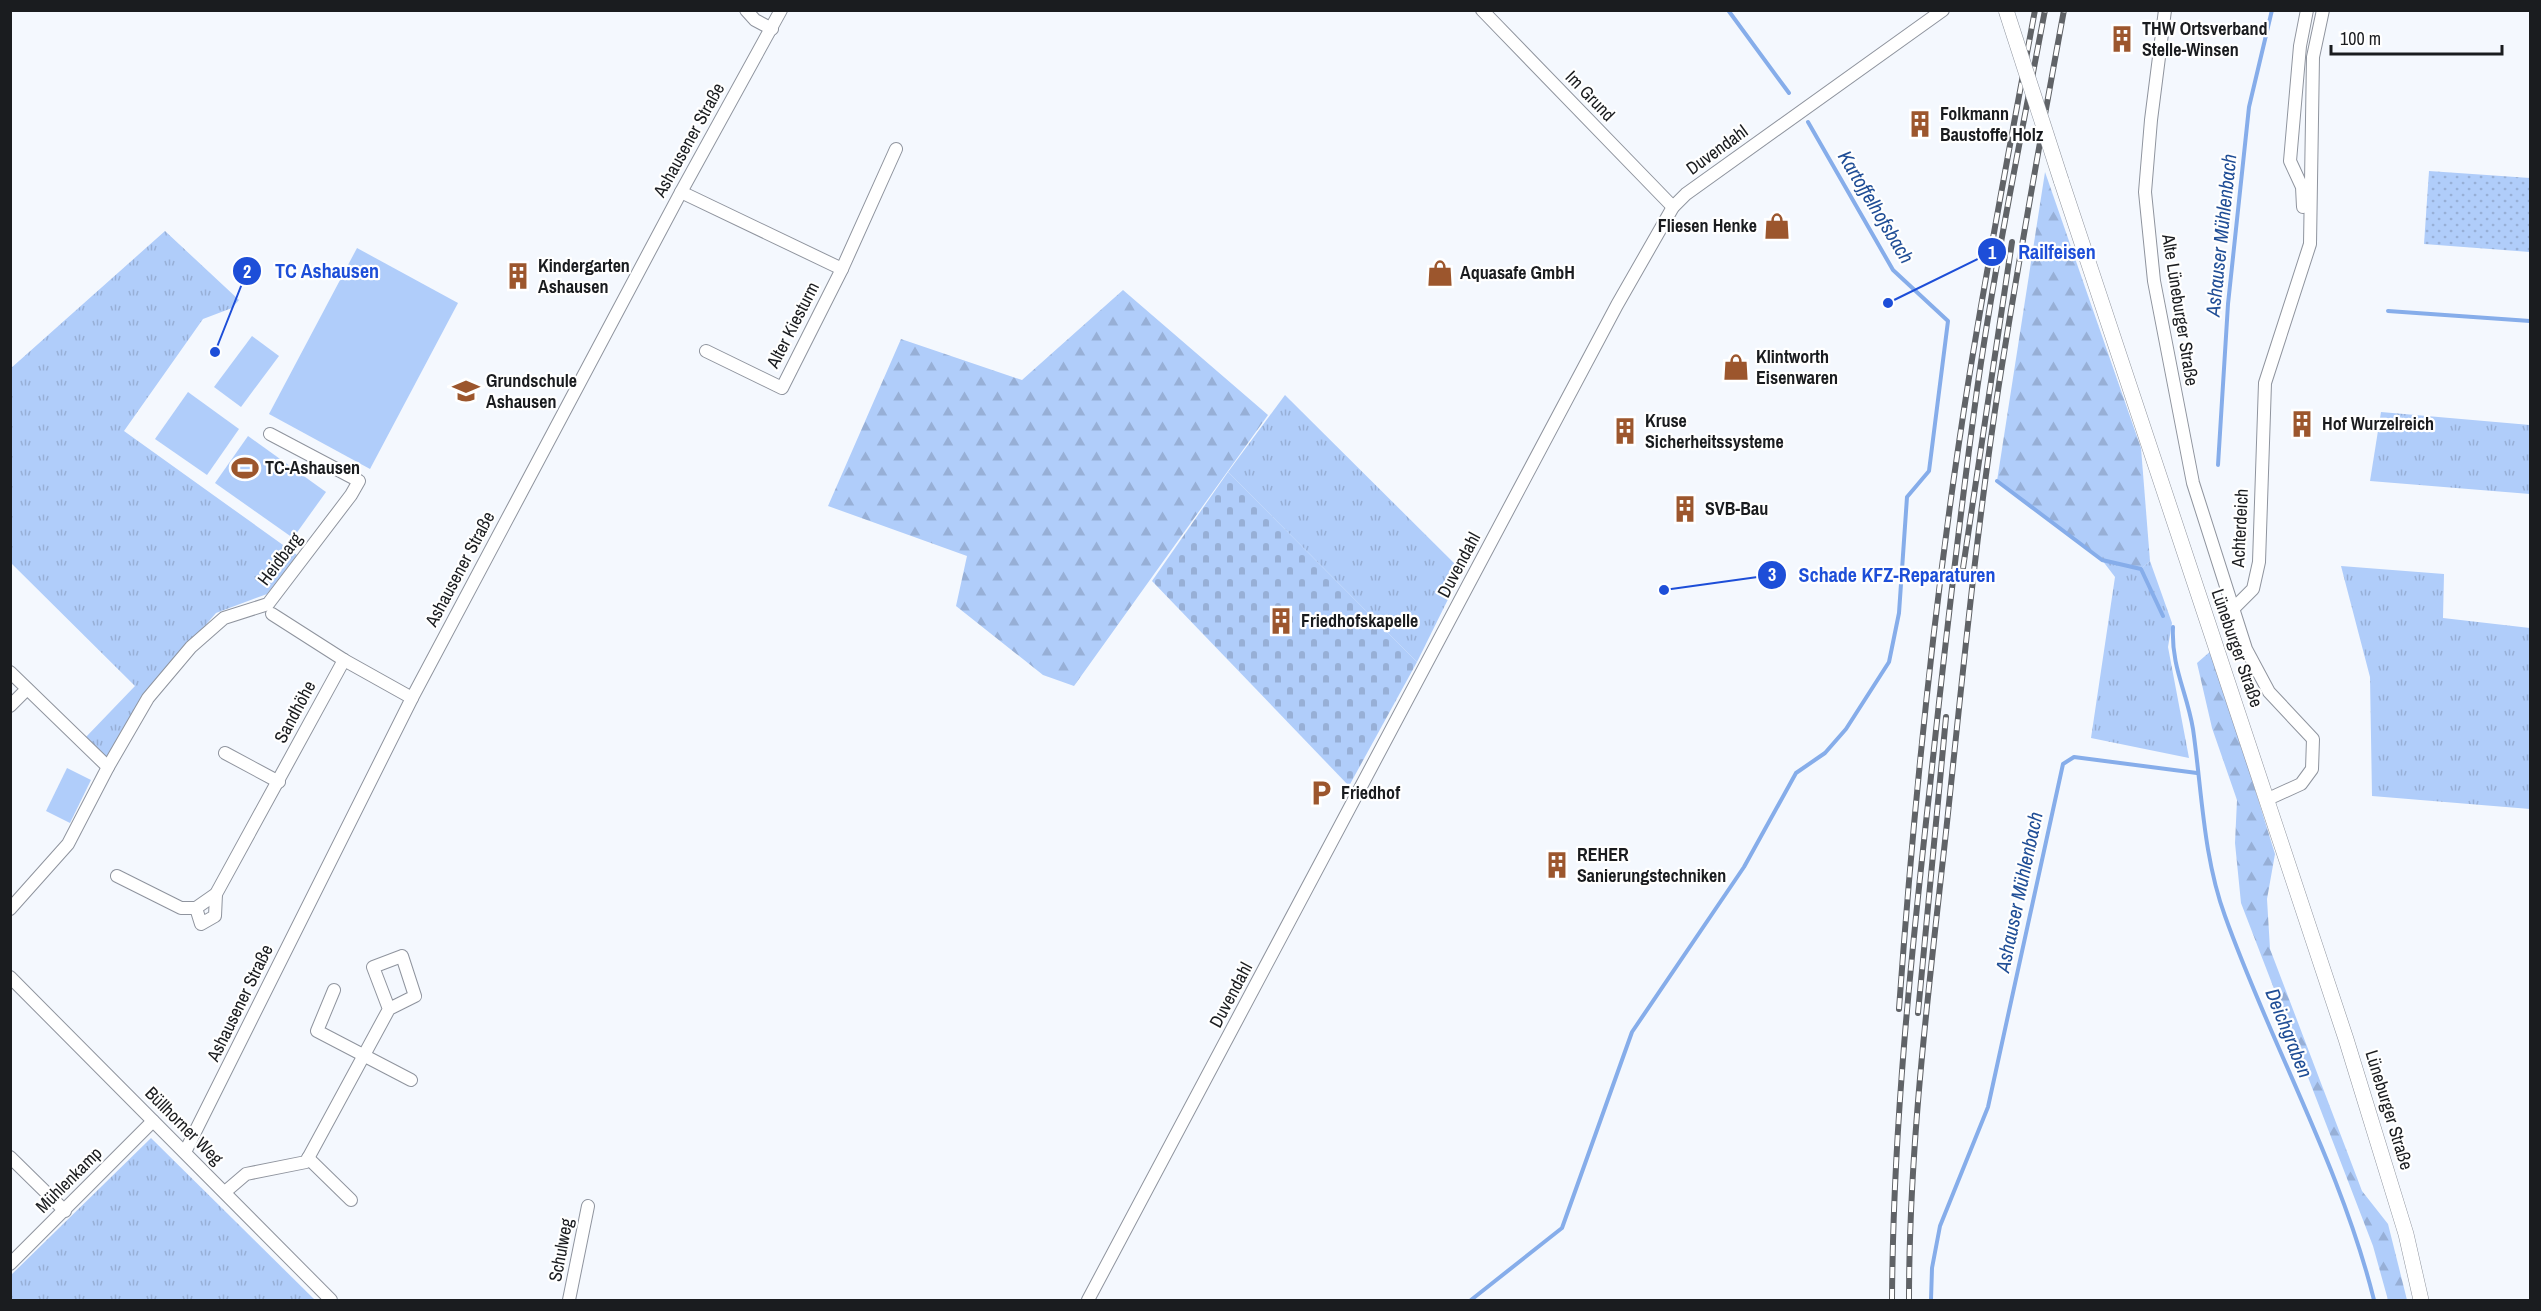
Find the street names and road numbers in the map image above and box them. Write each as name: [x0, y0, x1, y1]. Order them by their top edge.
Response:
street label: Im Grund: [1560, 65, 1621, 126]
street label: Ashausener Straße: [646, 78, 730, 202]
street label: Duvendahl: [1681, 119, 1753, 180]
street label: Alte Lüneburger Straße: [2156, 231, 2205, 388]
street label: Alter Kiesturm: [760, 277, 825, 373]
street label: Achterdeich: [2225, 488, 2254, 569]
street label: Ashausener Straße: [418, 507, 500, 632]
street label: Heidbarg: [251, 526, 308, 590]
street label: Duvendahl: [1431, 528, 1486, 602]
street label: Lüneburger Straße: [2205, 585, 2269, 710]
street label: Sandhöhe: [268, 676, 321, 747]
street label: Ashausener Straße: [200, 940, 279, 1066]
street label: Duvendahl: [1203, 958, 1258, 1032]
street label: Lüneburger Straße: [2359, 1047, 2420, 1173]
street label: Büllhorner Weg: [140, 1081, 230, 1171]
street label: Mühlenkamp: [30, 1141, 107, 1218]
street label: Schulweg: [542, 1215, 579, 1284]

